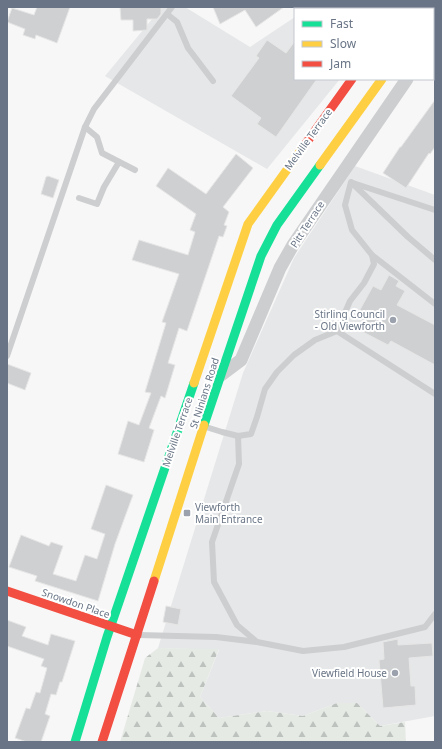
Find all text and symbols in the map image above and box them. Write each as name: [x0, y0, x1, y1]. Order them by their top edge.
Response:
legend: [294, 8, 434, 80]
text: Fast: [330, 15, 354, 32]
text: Slow: [330, 35, 357, 52]
text: Jam: [329, 55, 351, 72]
street label: Melville Terrace: [281, 105, 335, 173]
street label: Pitt Terrace: [287, 198, 328, 250]
place label: Stirling Council - Old Viewforth: [314, 307, 385, 333]
marker: Stirling Council - Old Viewforth: [388, 315, 398, 325]
street label: St Ninians Road: [186, 356, 222, 430]
street label: Melville Terrace: [159, 395, 196, 469]
place label: Viewforth Main Entrance: [195, 500, 263, 526]
marker: Viewforth Main Entrance: [182, 508, 192, 518]
street label: Snowdon Place: [40, 585, 112, 621]
place label: Viewfield House: [312, 666, 387, 680]
marker: Viewfield House: [390, 668, 400, 678]

